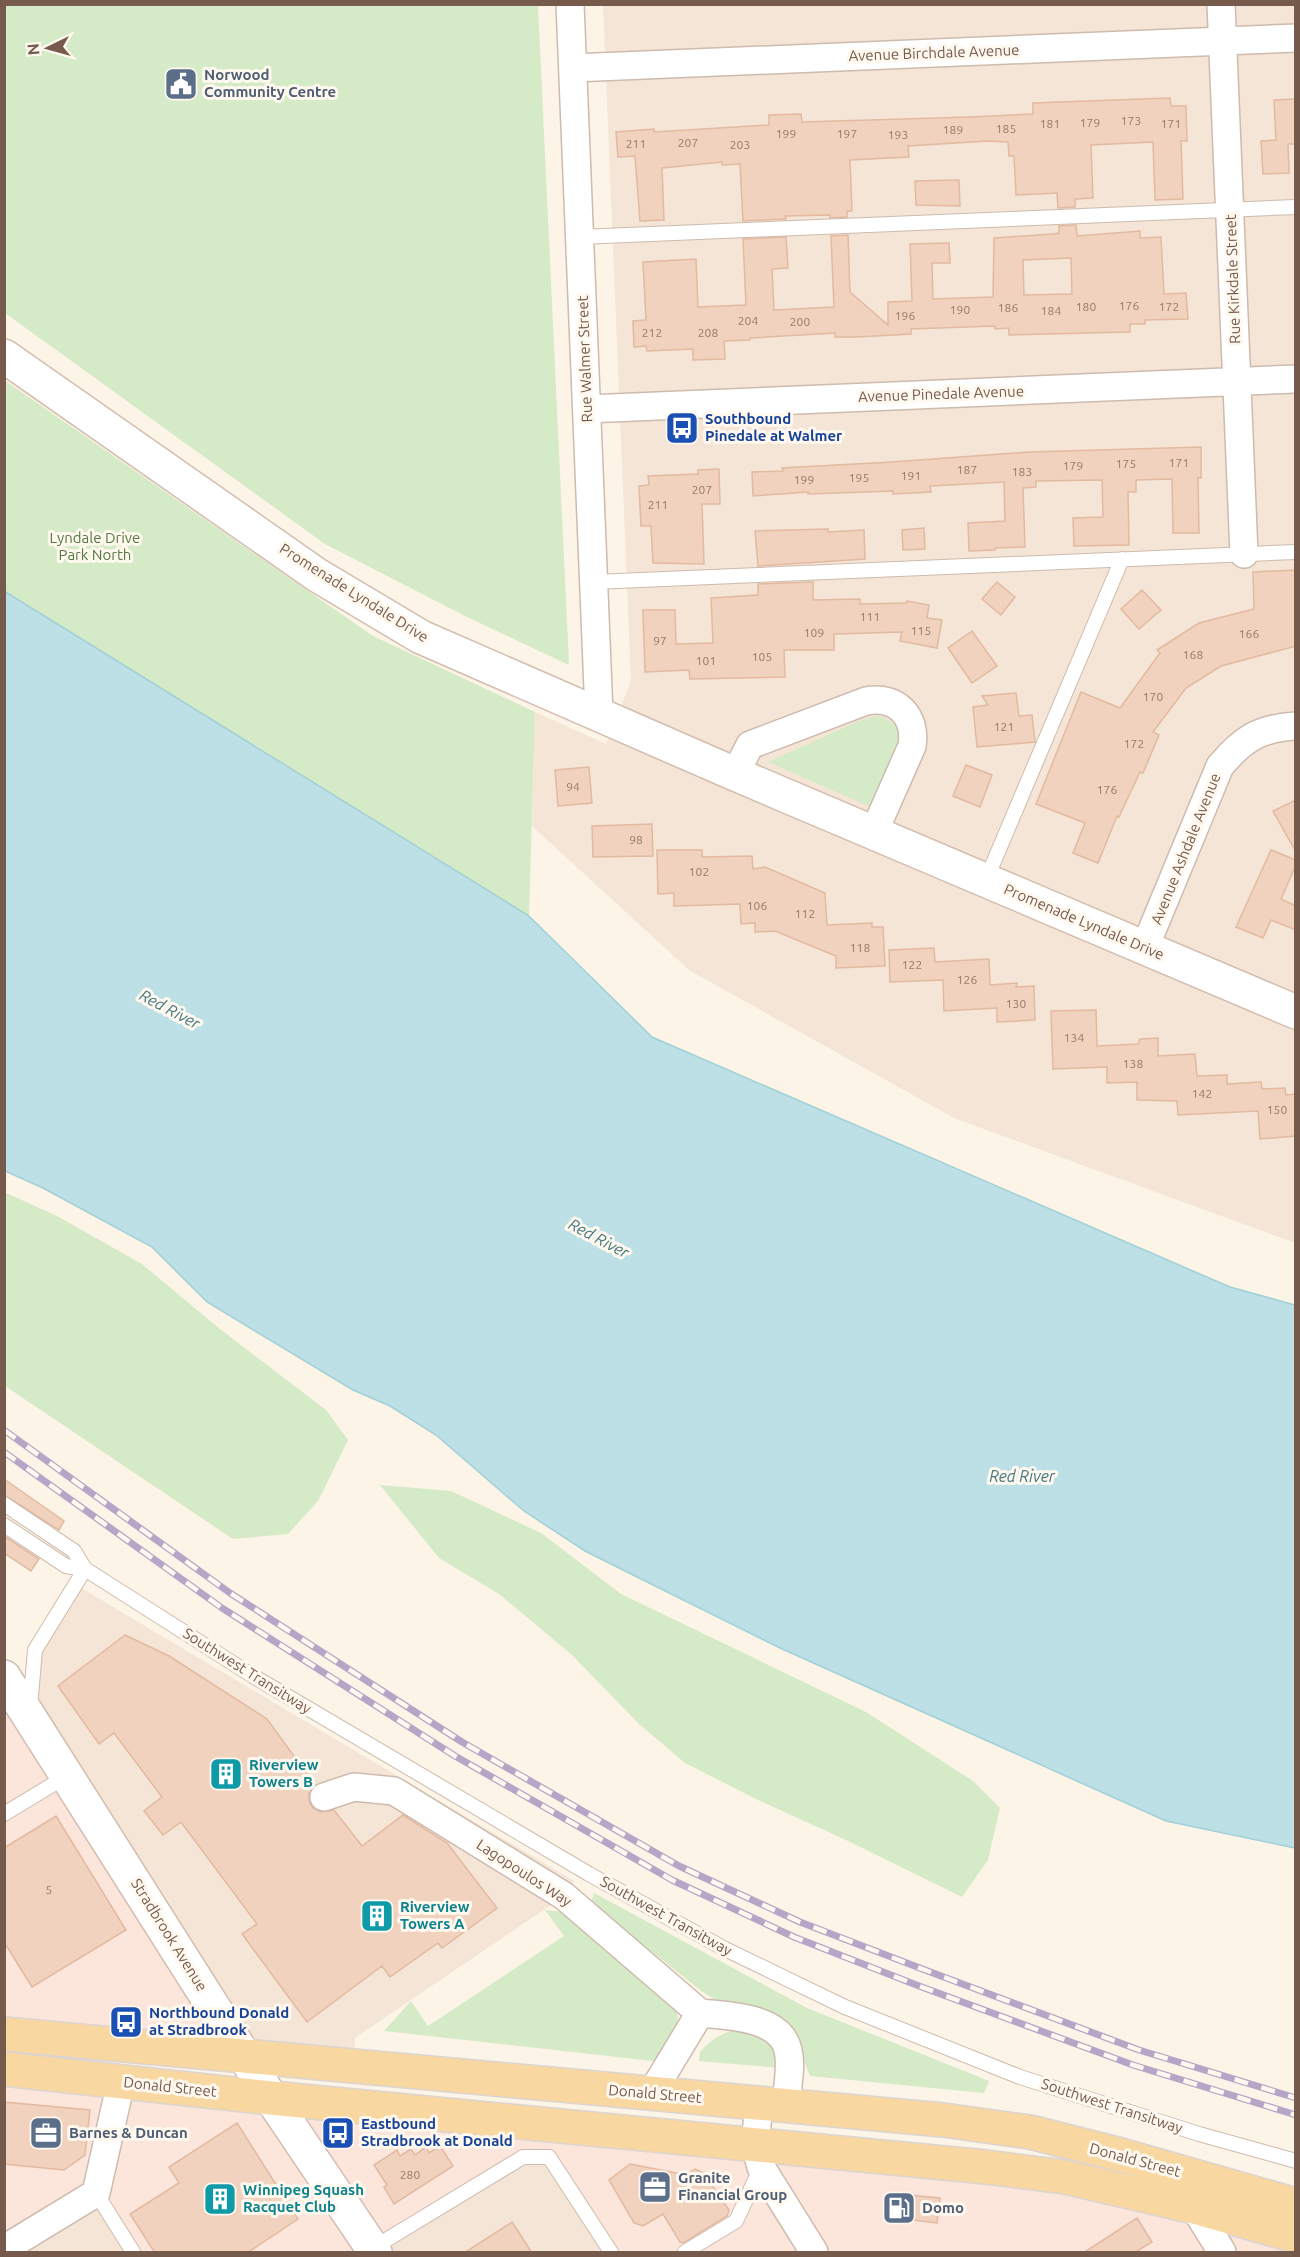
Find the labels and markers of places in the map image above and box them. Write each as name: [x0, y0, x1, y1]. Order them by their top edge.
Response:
public building icon: Norwood Community Centre: [163, 66, 199, 102]
place label: Norwood Community Centre: [204, 66, 336, 100]
bus stop icon: Southbound Pinedale at Walmer: [664, 410, 700, 446]
place label: Southbound Pinedale at Walmer: [705, 410, 843, 444]
building icon: Riverview Towers B: [208, 1756, 244, 1792]
place label: Riverview Towers B: [249, 1756, 319, 1790]
building icon: Riverview Towers A: [359, 1898, 395, 1934]
place label: Riverview Towers A: [400, 1898, 470, 1932]
bus stop icon: Northbound Donald at Stradbrook: [108, 2004, 144, 2040]
place label: Northbound Donald at Stradbrook: [149, 2004, 289, 2038]
office icon: Barnes & Duncan: [28, 2115, 64, 2151]
bus stop icon: Eastbound Stradbrook at Donald: [320, 2115, 356, 2151]
place label: Eastbound Stradbrook at Donald: [361, 2115, 513, 2149]
place label: Barnes & Duncan: [69, 2124, 188, 2141]
office icon: Granite Financial Group: [637, 2169, 673, 2205]
place label: Granite Financial Group: [678, 2169, 787, 2203]
building icon: Winnipeg Squash Racquet Club: [202, 2181, 238, 2217]
place label: Winnipeg Squash Racquet Club: [243, 2181, 364, 2215]
fuel station icon: Domo: [881, 2190, 917, 2226]
place label: Domo: [922, 2199, 964, 2216]

